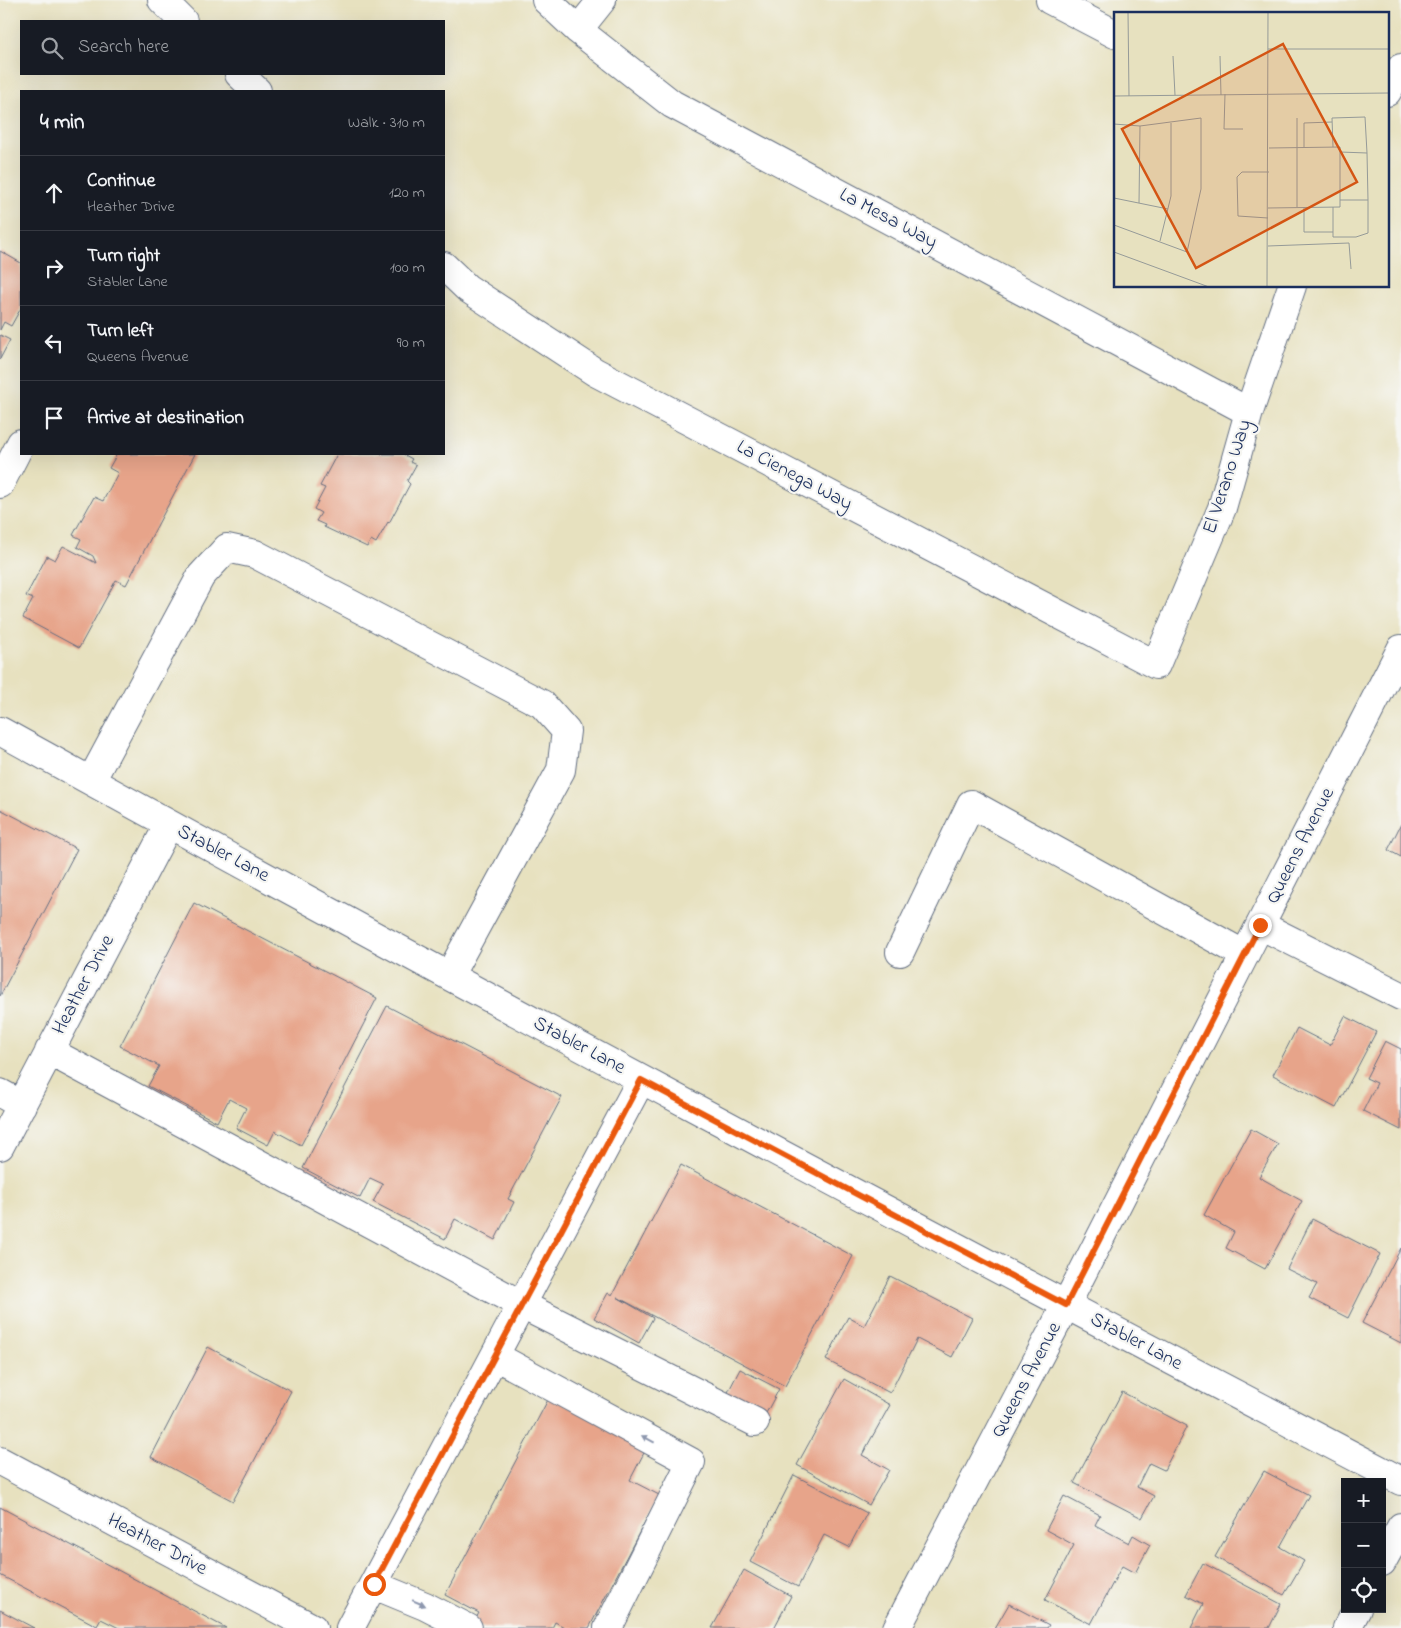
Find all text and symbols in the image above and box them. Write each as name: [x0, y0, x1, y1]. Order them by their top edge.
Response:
inset map: [1114, 12, 1388, 288]
search box: [20, 20, 445, 75]
icon: search: [38, 34, 66, 62]
text: Search here: [78, 34, 169, 61]
text: 4 min: [40, 108, 84, 138]
text: Walk · 310 m: [348, 111, 425, 135]
text: Continue: [87, 168, 155, 195]
icon: ahead: [40, 179, 68, 207]
text: 120 m: [389, 181, 425, 205]
street label: La Mesa Way: [834, 181, 942, 257]
text: Heather Drive: [87, 195, 175, 219]
text: Turn right: [87, 243, 160, 270]
icon: right: [40, 254, 68, 282]
text: 100 m: [390, 256, 425, 280]
text: Stabler Lane: [87, 270, 168, 294]
text: Turn left: [87, 318, 154, 345]
icon: left: [40, 329, 68, 357]
text: 90 m: [397, 331, 425, 355]
text: Queens Avenue: [87, 345, 189, 369]
icon: arrive: [40, 404, 68, 432]
text: Arrive at destination: [87, 405, 244, 432]
street label: El Verano Way: [1196, 416, 1260, 538]
street label: La Cienega Way: [730, 433, 857, 520]
street label: Queens Avenue: [1259, 783, 1343, 909]
street label: Stabler Lane: [172, 818, 274, 890]
route end: [1249, 914, 1272, 937]
street label: Heather Drive: [45, 930, 123, 1040]
street label: Stabler Lane: [528, 1010, 630, 1082]
street label: Stabler Lane: [1085, 1306, 1187, 1378]
street label: Queens Avenue: [984, 1317, 1070, 1443]
one-way arrow: [641, 1435, 655, 1443]
map controls: [1341, 1478, 1386, 1613]
button: +: [1341, 1478, 1386, 1523]
street label: Heather Drive: [102, 1506, 212, 1584]
button: −: [1341, 1523, 1386, 1568]
button: locate: [1341, 1568, 1386, 1613]
route start: [363, 1573, 386, 1596]
one-way arrow: [412, 1600, 426, 1608]

